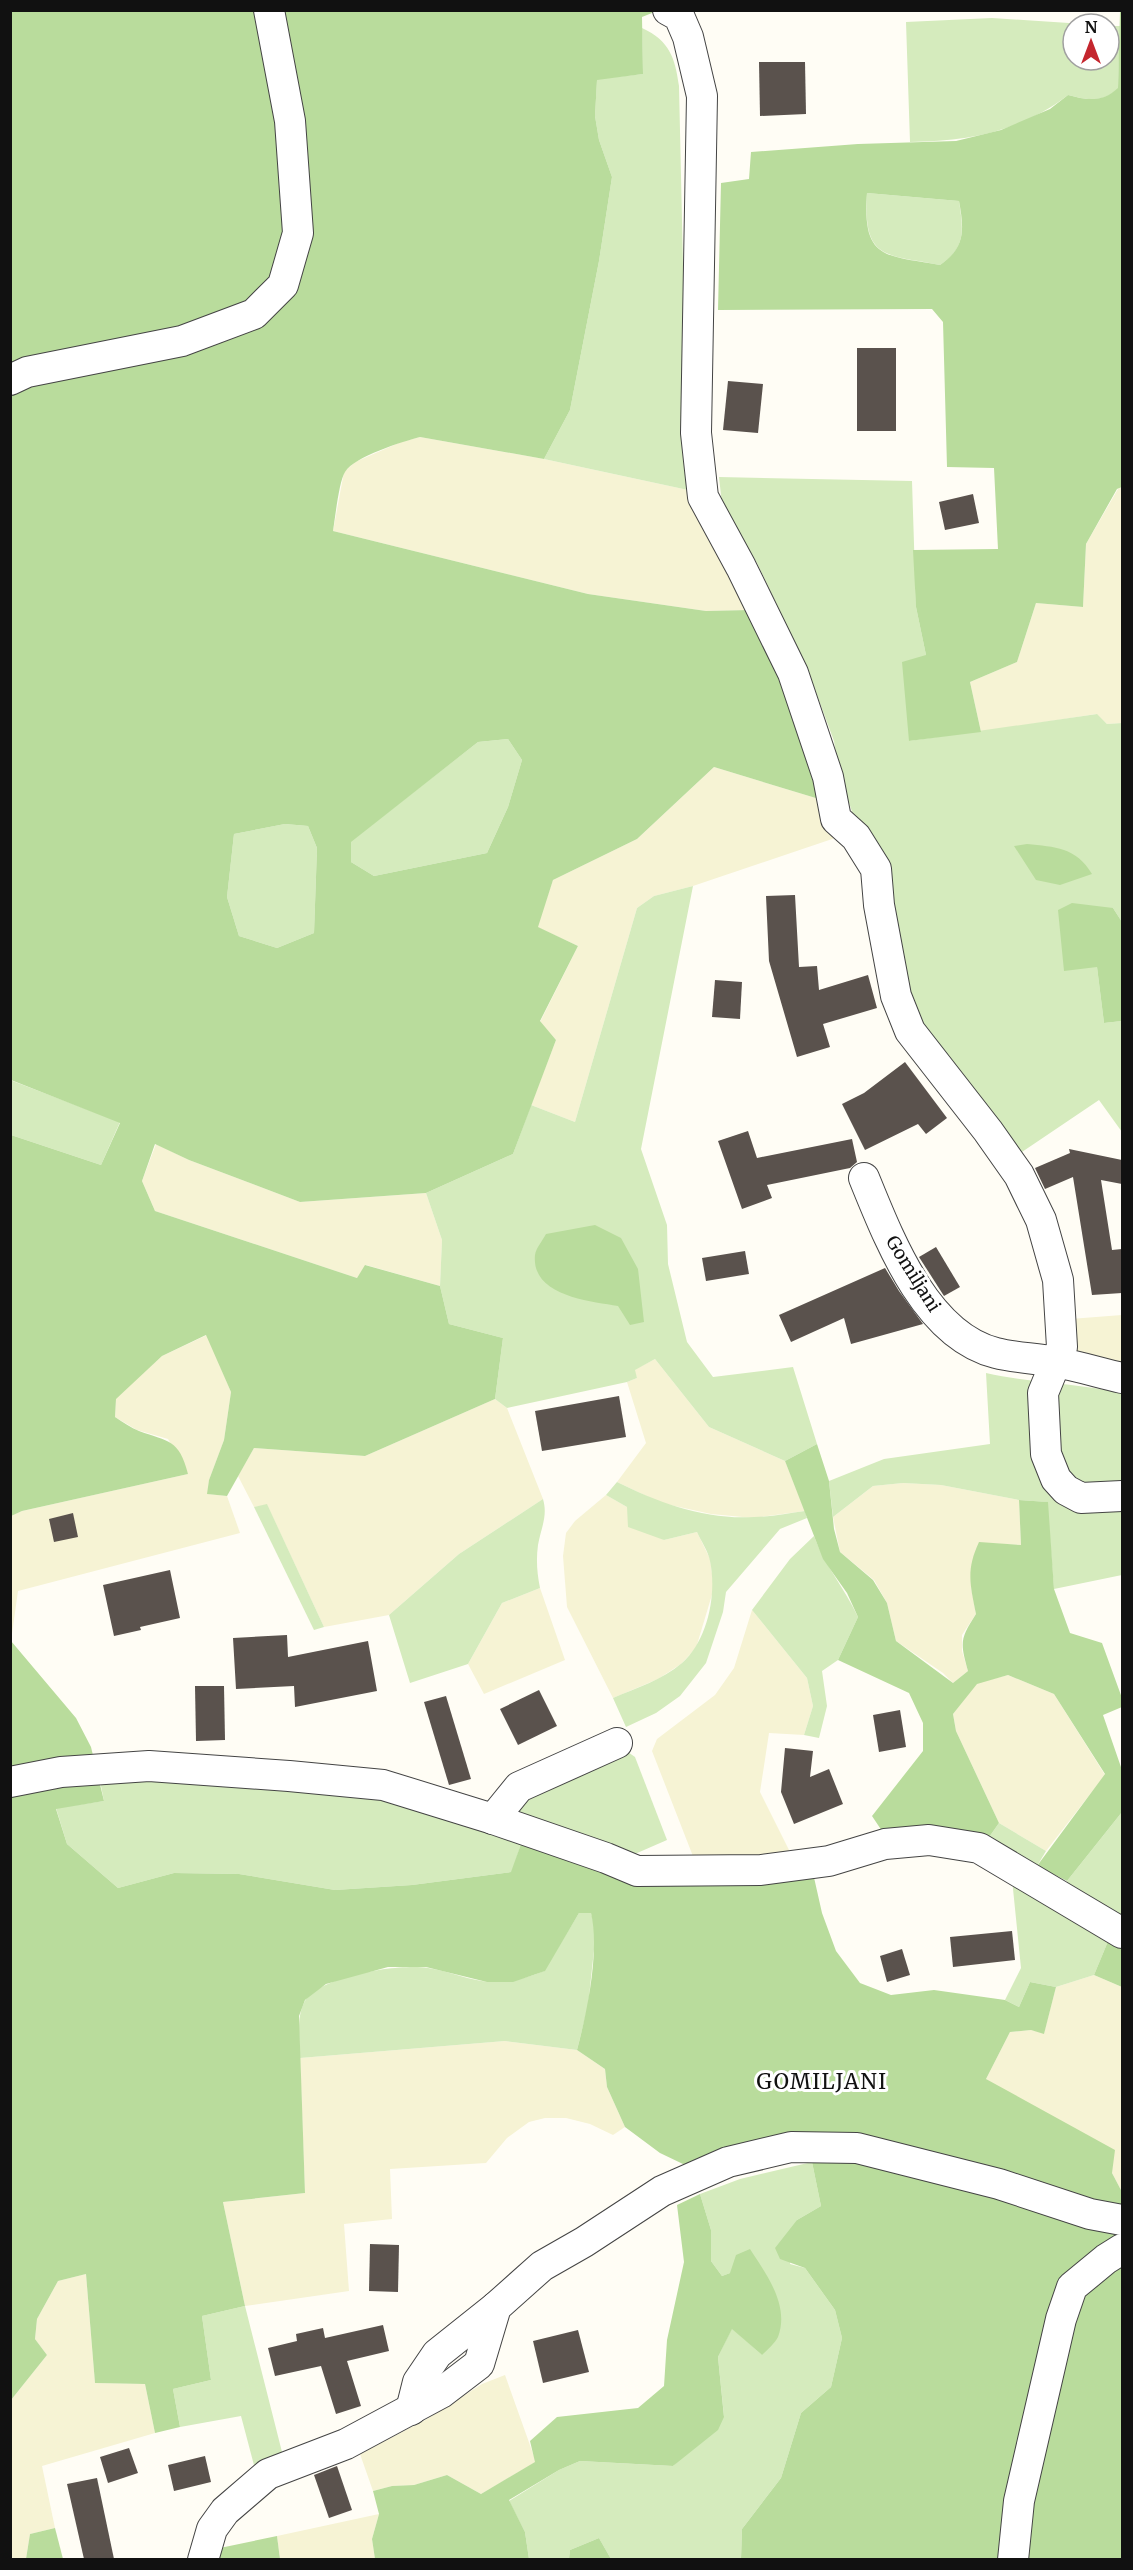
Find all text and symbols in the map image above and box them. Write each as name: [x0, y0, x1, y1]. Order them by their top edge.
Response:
north arrow: [1061, 12, 1121, 72]
text: N: [1085, 17, 1098, 37]
street label: Gomiljani: [881, 1231, 946, 1316]
district label: GOMILJANI: [756, 2068, 888, 2095]

